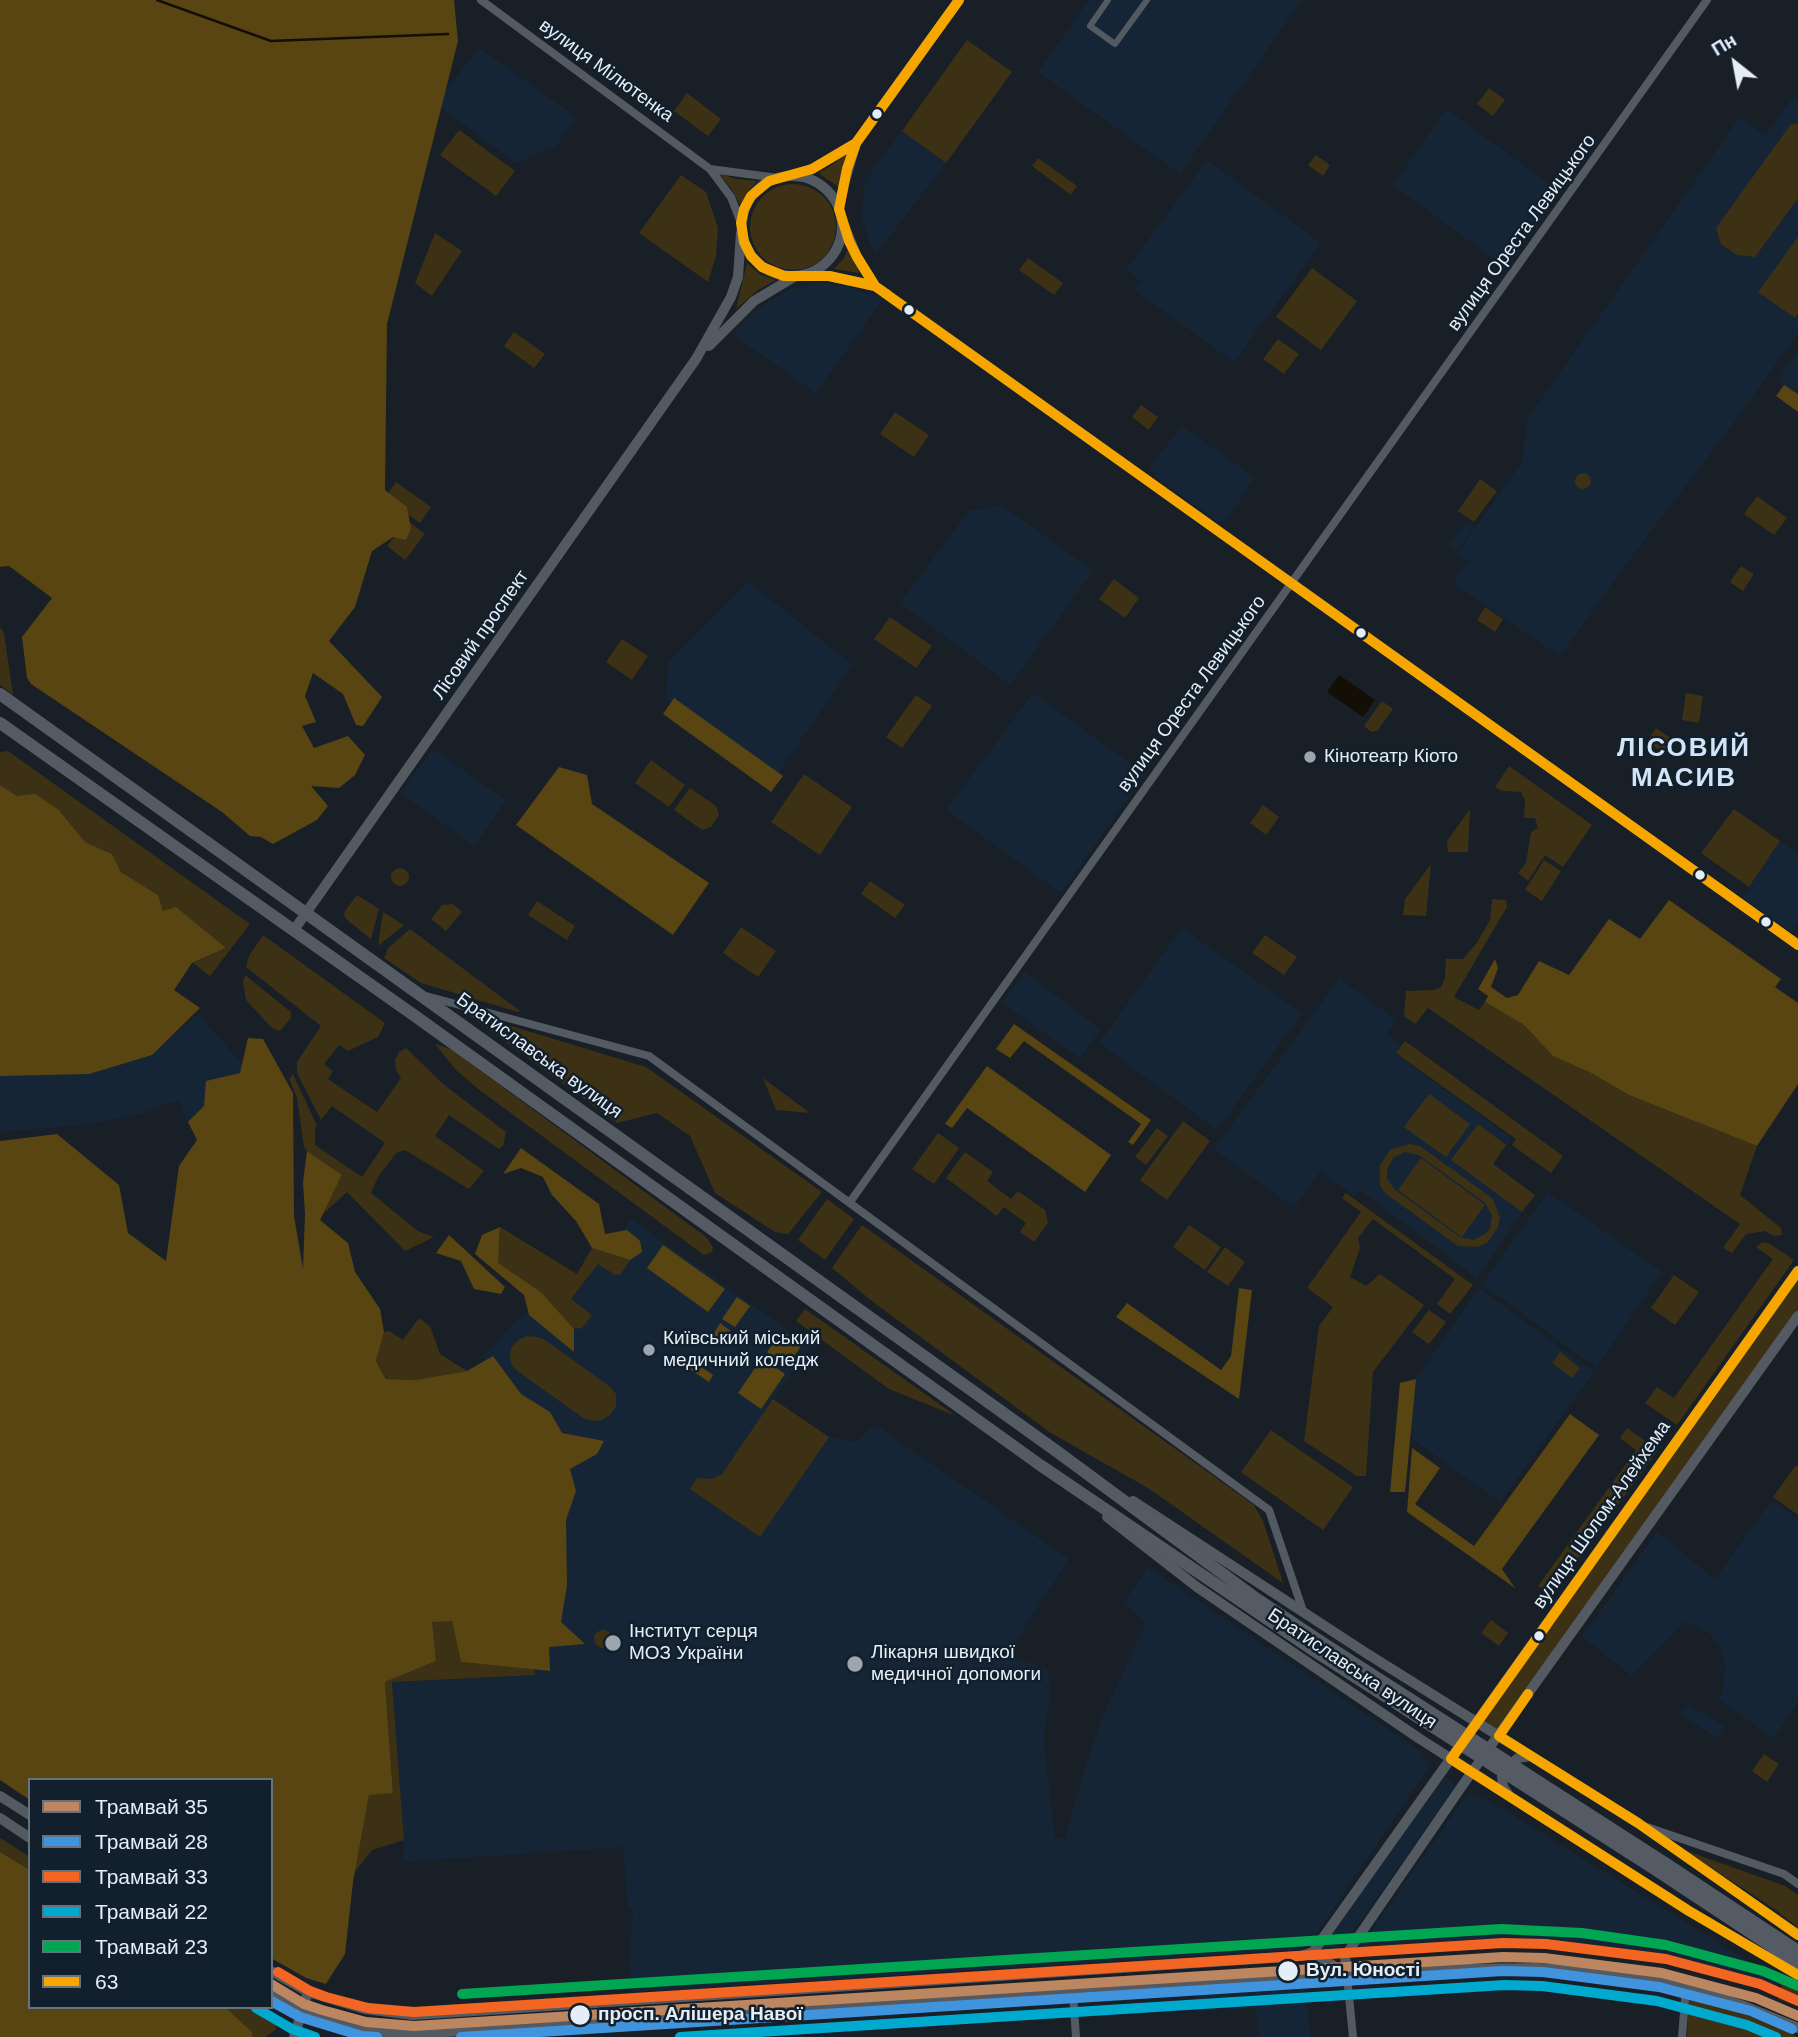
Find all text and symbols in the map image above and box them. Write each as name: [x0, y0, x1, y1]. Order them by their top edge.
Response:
street label: вулиця Мілютенка: [534, 15, 678, 127]
north arrow: [1700, 28, 1770, 98]
text: Пн: [1708, 29, 1740, 60]
unlabelled marker: [870, 107, 884, 121]
street label: вулиця Ореста Левицького: [1443, 130, 1601, 336]
unlabelled marker: [902, 303, 916, 317]
street label: Лісовий проспект: [428, 566, 534, 704]
street label: вулиця Ореста Левицького: [1113, 591, 1271, 797]
unlabelled marker: [1354, 626, 1368, 640]
district label: ЛІСОВИЙ МАСИВ: [1618, 733, 1750, 794]
place label: Кінотеатр Кіото: [1324, 746, 1458, 768]
marker: Кінотеатр Кіото: [1302, 749, 1318, 765]
unlabelled marker: [1693, 868, 1707, 882]
unlabelled marker: [1759, 915, 1773, 929]
street label: Братиславська вулиця: [452, 988, 626, 1124]
place label: Київський міський медичний коледж: [663, 1328, 820, 1372]
marker: Київський міський медичний коледж: [641, 1342, 657, 1358]
street label: вулиця Шолом-Алейхема: [1528, 1417, 1676, 1613]
street label: Братиславська вулиця: [1263, 1604, 1441, 1734]
place label: Інститут серця МОЗ України: [629, 1621, 758, 1665]
unlabelled marker: [1532, 1629, 1546, 1643]
marker: Інститут серця МОЗ України: [603, 1633, 623, 1653]
place label: Лікарня швидкої медичної допомоги: [871, 1642, 1041, 1686]
marker: Лікарня швидкої медичної допомоги: [845, 1654, 865, 1674]
legend: [28, 1778, 273, 2009]
text: Трамвай 35: [95, 1795, 208, 1818]
text: Трамвай 28: [95, 1830, 208, 1853]
text: Трамвай 33: [95, 1865, 208, 1888]
text: Трамвай 22: [95, 1900, 208, 1923]
text: Трамвай 23: [95, 1935, 208, 1958]
marker: Вул. Юності: [1276, 1959, 1300, 1983]
place label: Вул. Юності: [1306, 1960, 1420, 1982]
text: 63: [95, 1970, 118, 1993]
marker: просп. Алішера Навої: [568, 2003, 592, 2027]
place label: просп. Алішера Навої: [598, 2004, 803, 2026]

